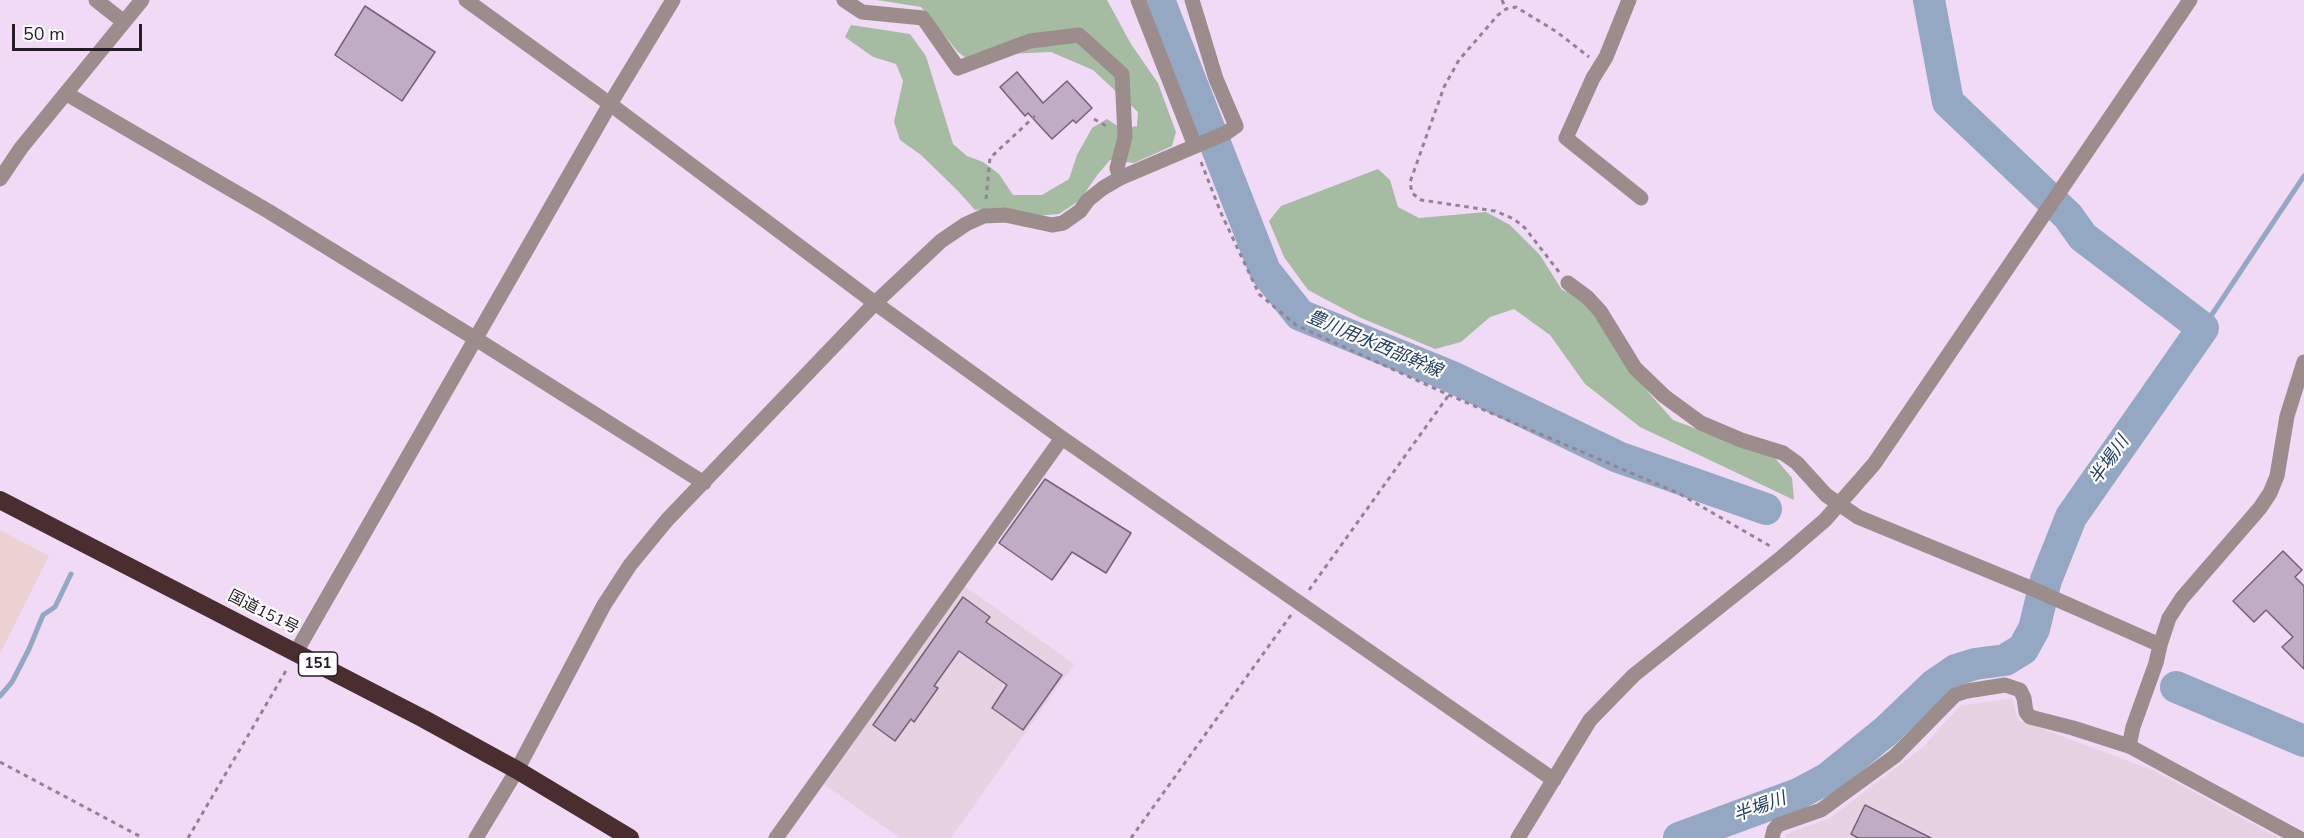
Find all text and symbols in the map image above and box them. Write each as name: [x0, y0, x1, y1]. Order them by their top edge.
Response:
scale bar: [15, 12, 146, 50]
text: 50 m: [23, 22, 65, 46]
water label: 豊川用水西部幹線: [1304, 307, 1444, 383]
water label: 半場川: [2086, 433, 2134, 489]
street label: 国道151号: [224, 587, 302, 639]
road number: 151: [298, 652, 338, 676]
water label: 半場川: [1731, 789, 1789, 827]

